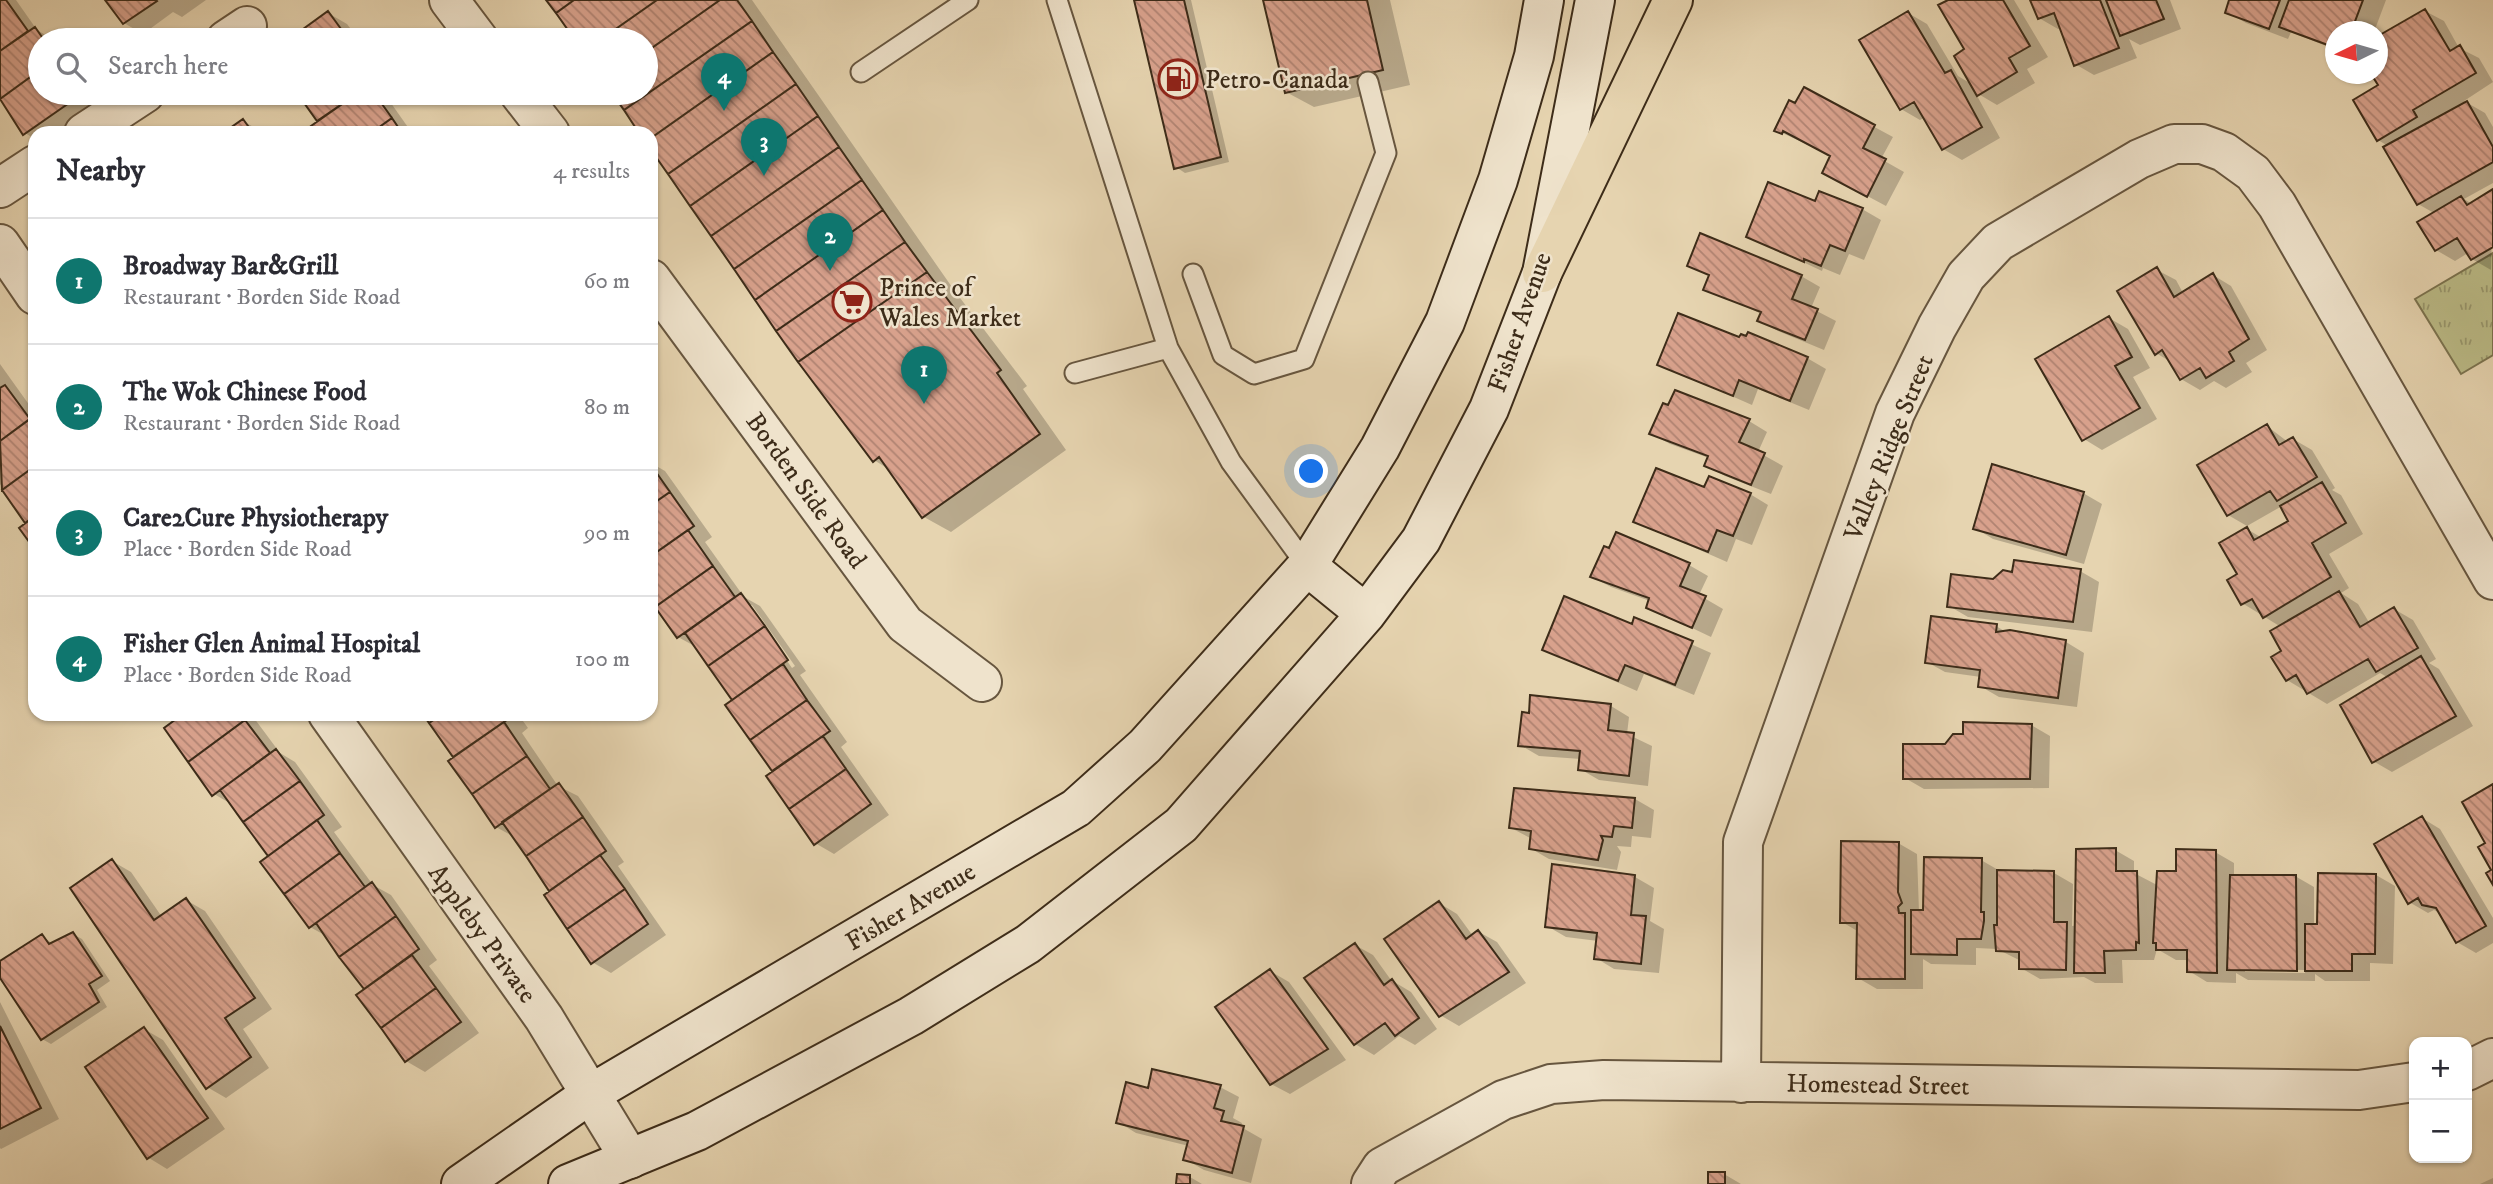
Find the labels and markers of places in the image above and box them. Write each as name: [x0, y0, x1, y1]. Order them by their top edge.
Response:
pin: 4: [701, 53, 747, 111]
fuel station icon: Petro-Canada: [1157, 58, 1199, 100]
place label: Petro-Canada: [1205, 64, 1349, 97]
pin: 3: [741, 118, 787, 176]
pin: 2: [807, 213, 853, 271]
place label: Prince of Wales Market: [878, 272, 1021, 335]
supermarket icon: Prince of Wales Market: [831, 281, 873, 323]
pin: 1: [901, 346, 947, 404]

